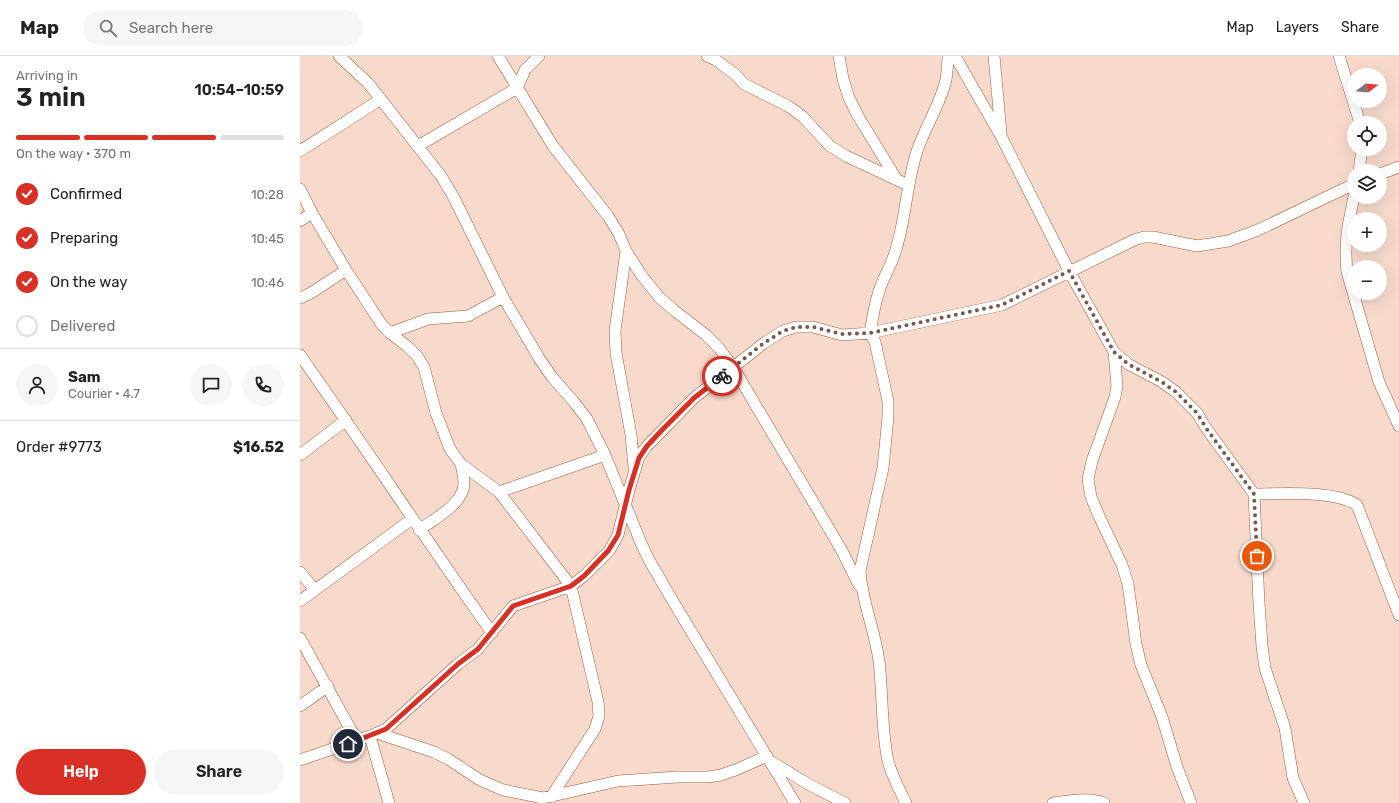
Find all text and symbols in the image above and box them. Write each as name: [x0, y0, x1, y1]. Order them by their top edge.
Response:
search box: [83, 10, 363, 46]
text: Map: [20, 16, 59, 39]
icon: search: [97, 17, 119, 39]
text: Search here: [129, 19, 213, 37]
text: Map: [1227, 19, 1254, 36]
text: Layers: [1276, 19, 1319, 36]
text: Share: [1341, 19, 1379, 36]
text: Arriving in: [16, 68, 78, 83]
north arrow: [1347, 68, 1387, 108]
map controls: [1347, 68, 1387, 300]
text: 10:54–10:59: [195, 81, 284, 99]
text: 3 min: [16, 82, 86, 113]
button: locate: [1347, 116, 1387, 156]
text: On the way · 370 m: [16, 146, 131, 161]
button: layers: [1347, 164, 1387, 204]
icon: check: [16, 183, 38, 205]
text: Confirmed: [50, 185, 122, 203]
text: 10:28: [251, 187, 284, 202]
button: +: [1347, 212, 1387, 252]
icon: check: [16, 227, 38, 249]
text: Preparing: [50, 229, 118, 247]
text: 10:45: [251, 231, 284, 246]
button: −: [1347, 260, 1387, 300]
icon: check: [16, 271, 38, 293]
text: On the way: [50, 273, 128, 291]
text: 10:46: [251, 275, 284, 290]
text: Delivered: [50, 317, 115, 335]
courier: [702, 356, 742, 396]
button: person: [16, 364, 58, 406]
button: chat: [190, 364, 232, 406]
button: phone: [242, 364, 284, 406]
icon: bike: [711, 365, 733, 387]
text: Sam: [68, 368, 101, 386]
text: Courier · 4.7: [68, 386, 140, 401]
text: Order #9773: [16, 438, 102, 456]
text: $16.52: [233, 438, 284, 456]
pin: [1240, 539, 1274, 573]
icon: bag: [1246, 545, 1268, 567]
pin: [331, 727, 365, 761]
icon: home: [337, 733, 359, 755]
button: Help: [16, 749, 146, 795]
button: Share: [154, 749, 284, 795]

